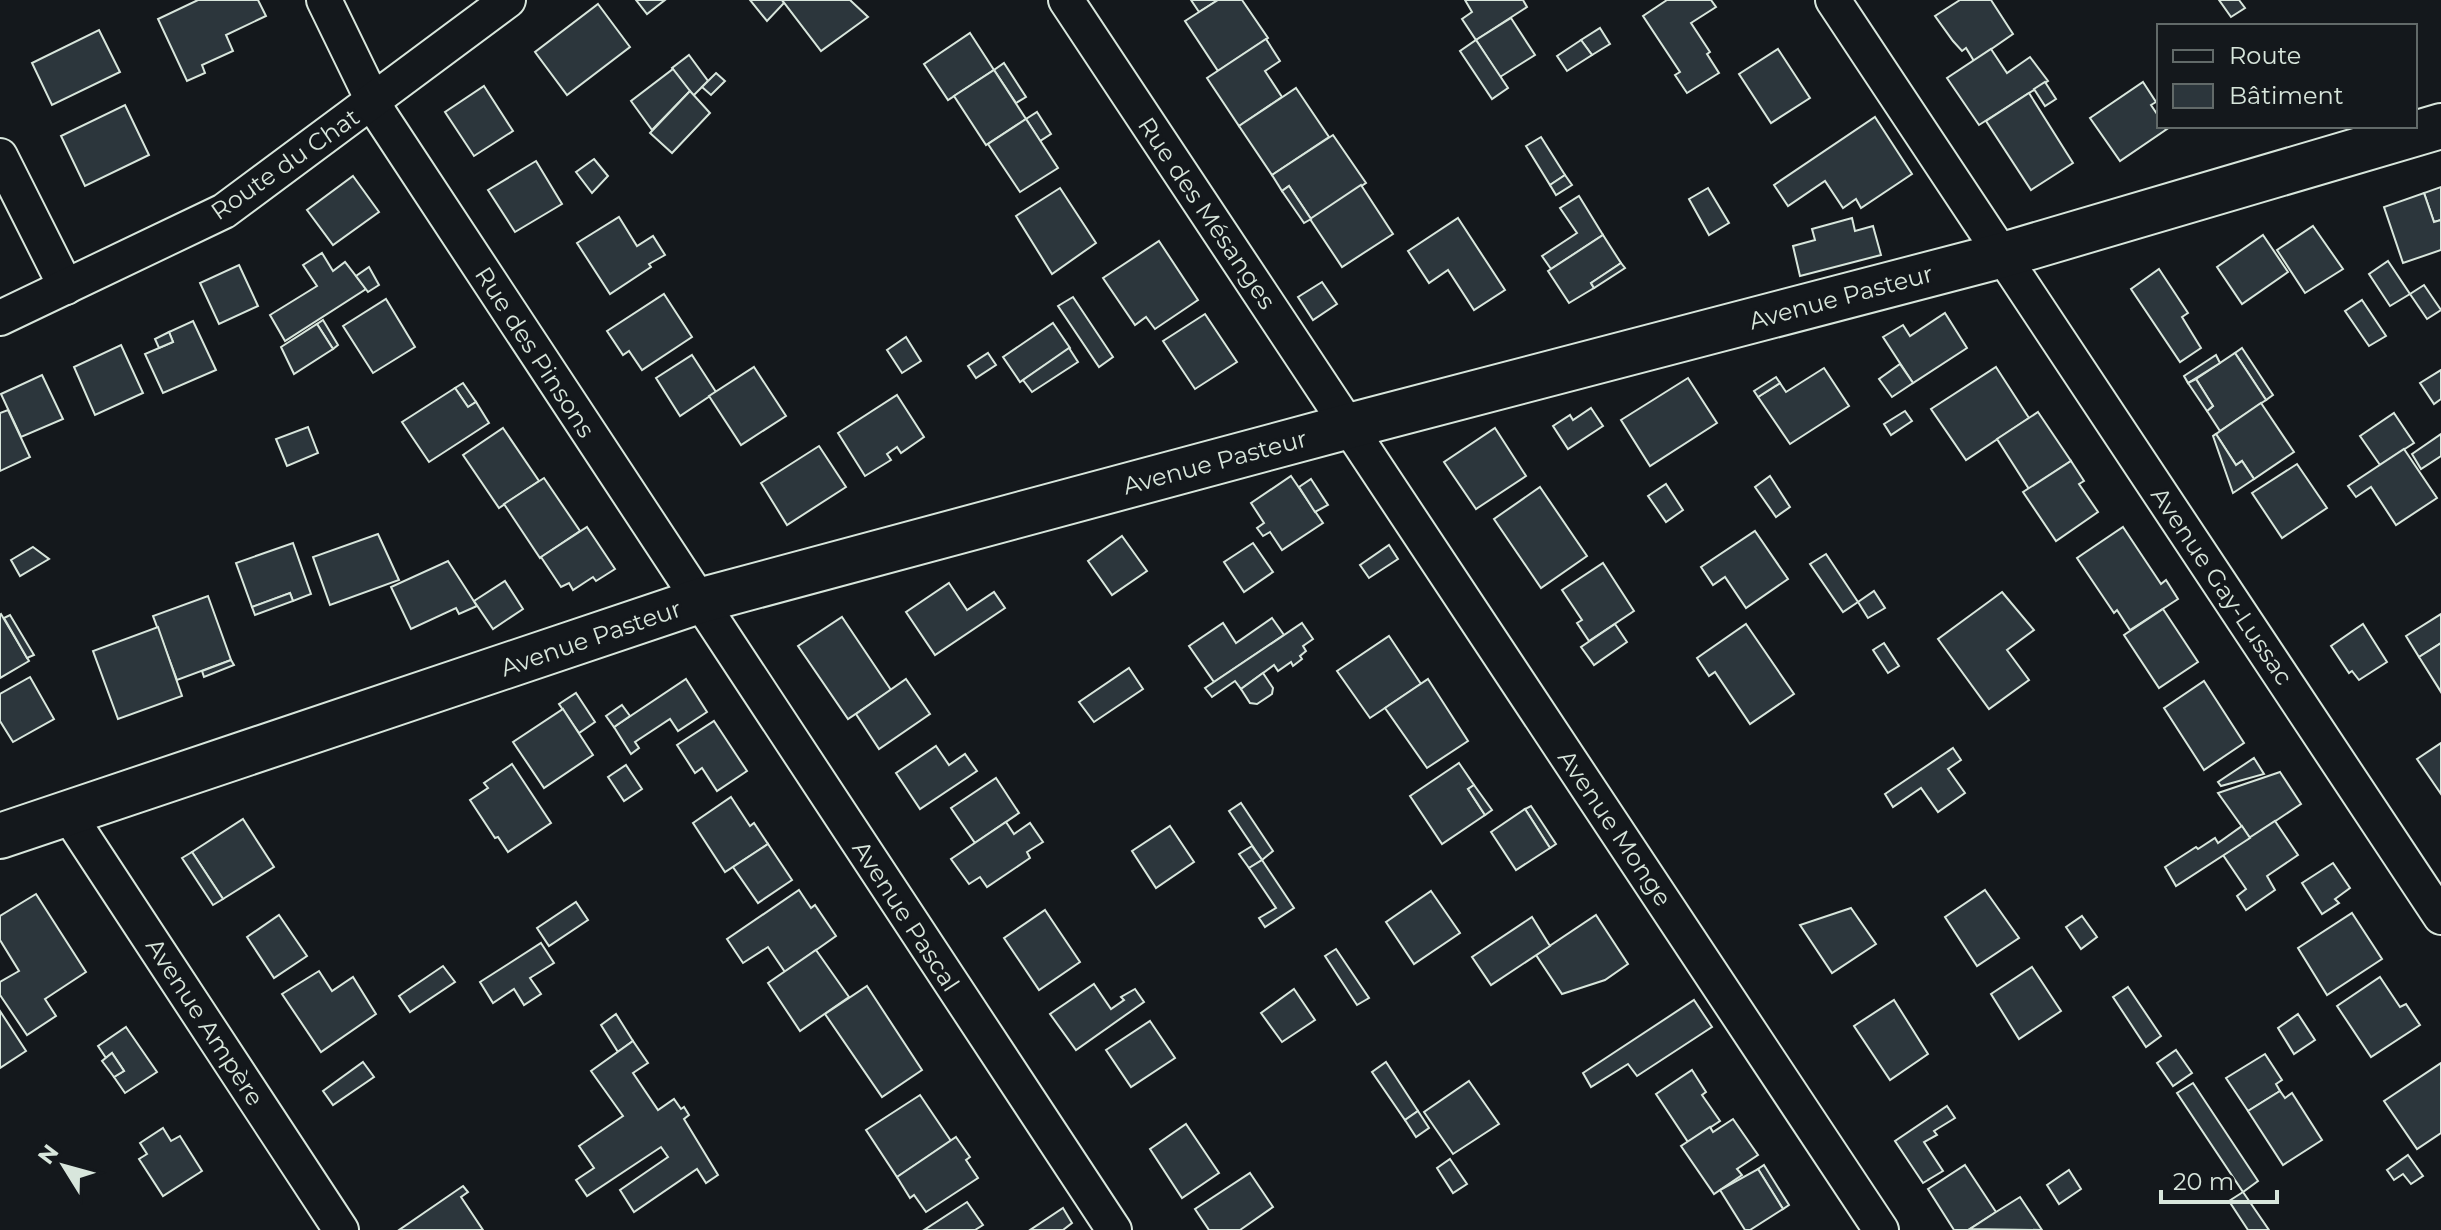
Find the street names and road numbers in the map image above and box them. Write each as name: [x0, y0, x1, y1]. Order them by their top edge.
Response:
street label: Route du Chat: [205, 102, 365, 226]
street label: Rue des Mésanges: [1132, 112, 1282, 314]
street label: Avenue Pasteur: [1746, 259, 1936, 335]
street label: Rue des Pinsons: [469, 261, 601, 443]
street label: Avenue Pasteur: [1120, 424, 1310, 500]
street label: Avenue Gay-Lussac: [2145, 482, 2299, 690]
street label: Avenue Pasteur: [497, 593, 685, 683]
street label: Avenue Monge: [1552, 744, 1678, 912]
street label: Avenue Pascal: [847, 835, 965, 997]
street label: Avenue Ampère: [140, 933, 270, 1111]

